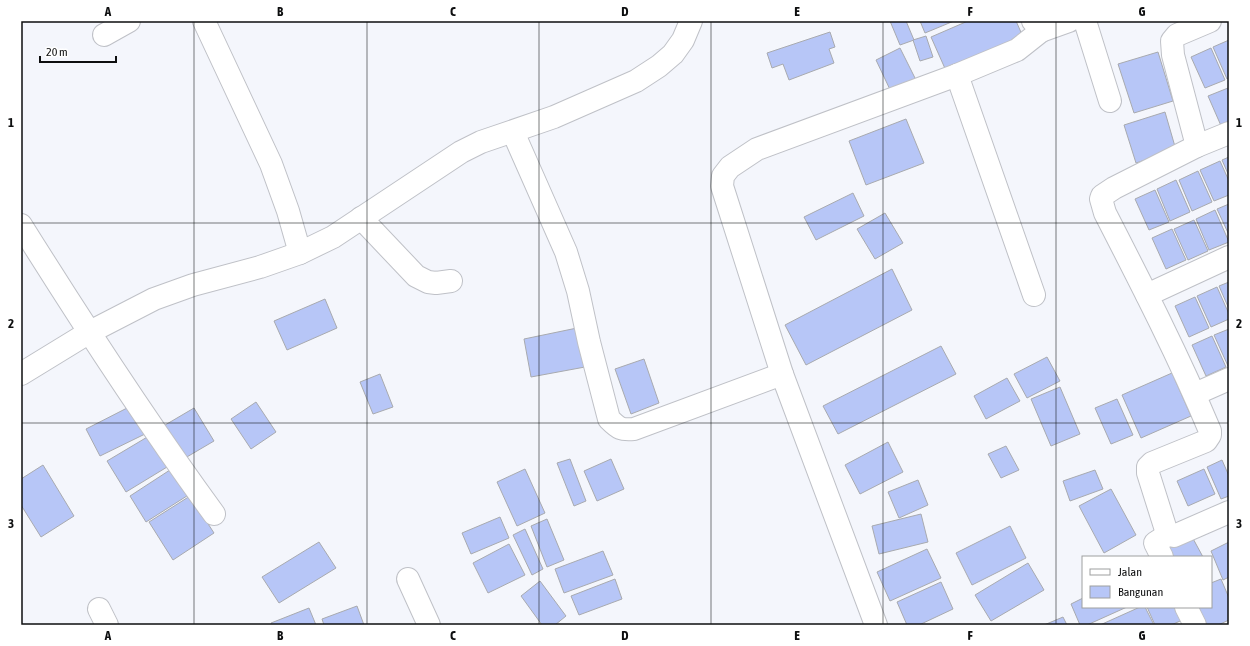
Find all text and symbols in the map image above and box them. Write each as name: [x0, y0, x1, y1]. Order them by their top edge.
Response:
text: A: [104, 4, 112, 19]
text: B: [277, 4, 284, 19]
text: C: [450, 4, 456, 19]
text: D: [621, 4, 629, 19]
text: E: [794, 4, 800, 19]
text: F: [967, 4, 973, 19]
text: G: [1139, 4, 1146, 19]
scale bar: [40, 38, 116, 64]
text: 20 m: [46, 45, 68, 59]
text: 1: [8, 115, 14, 130]
text: 1: [1236, 115, 1242, 130]
text: 2: [8, 316, 14, 331]
text: 2: [1236, 316, 1242, 331]
text: 3: [8, 516, 14, 531]
text: 3: [1236, 516, 1242, 531]
legend: [1082, 556, 1212, 608]
text: Jalan: [1118, 565, 1142, 579]
text: Bangunan: [1118, 585, 1163, 599]
text: A: [104, 628, 112, 643]
text: B: [277, 628, 284, 643]
text: C: [450, 628, 456, 643]
text: D: [621, 628, 629, 643]
text: E: [794, 628, 800, 643]
text: F: [967, 628, 973, 643]
text: G: [1139, 628, 1146, 643]

